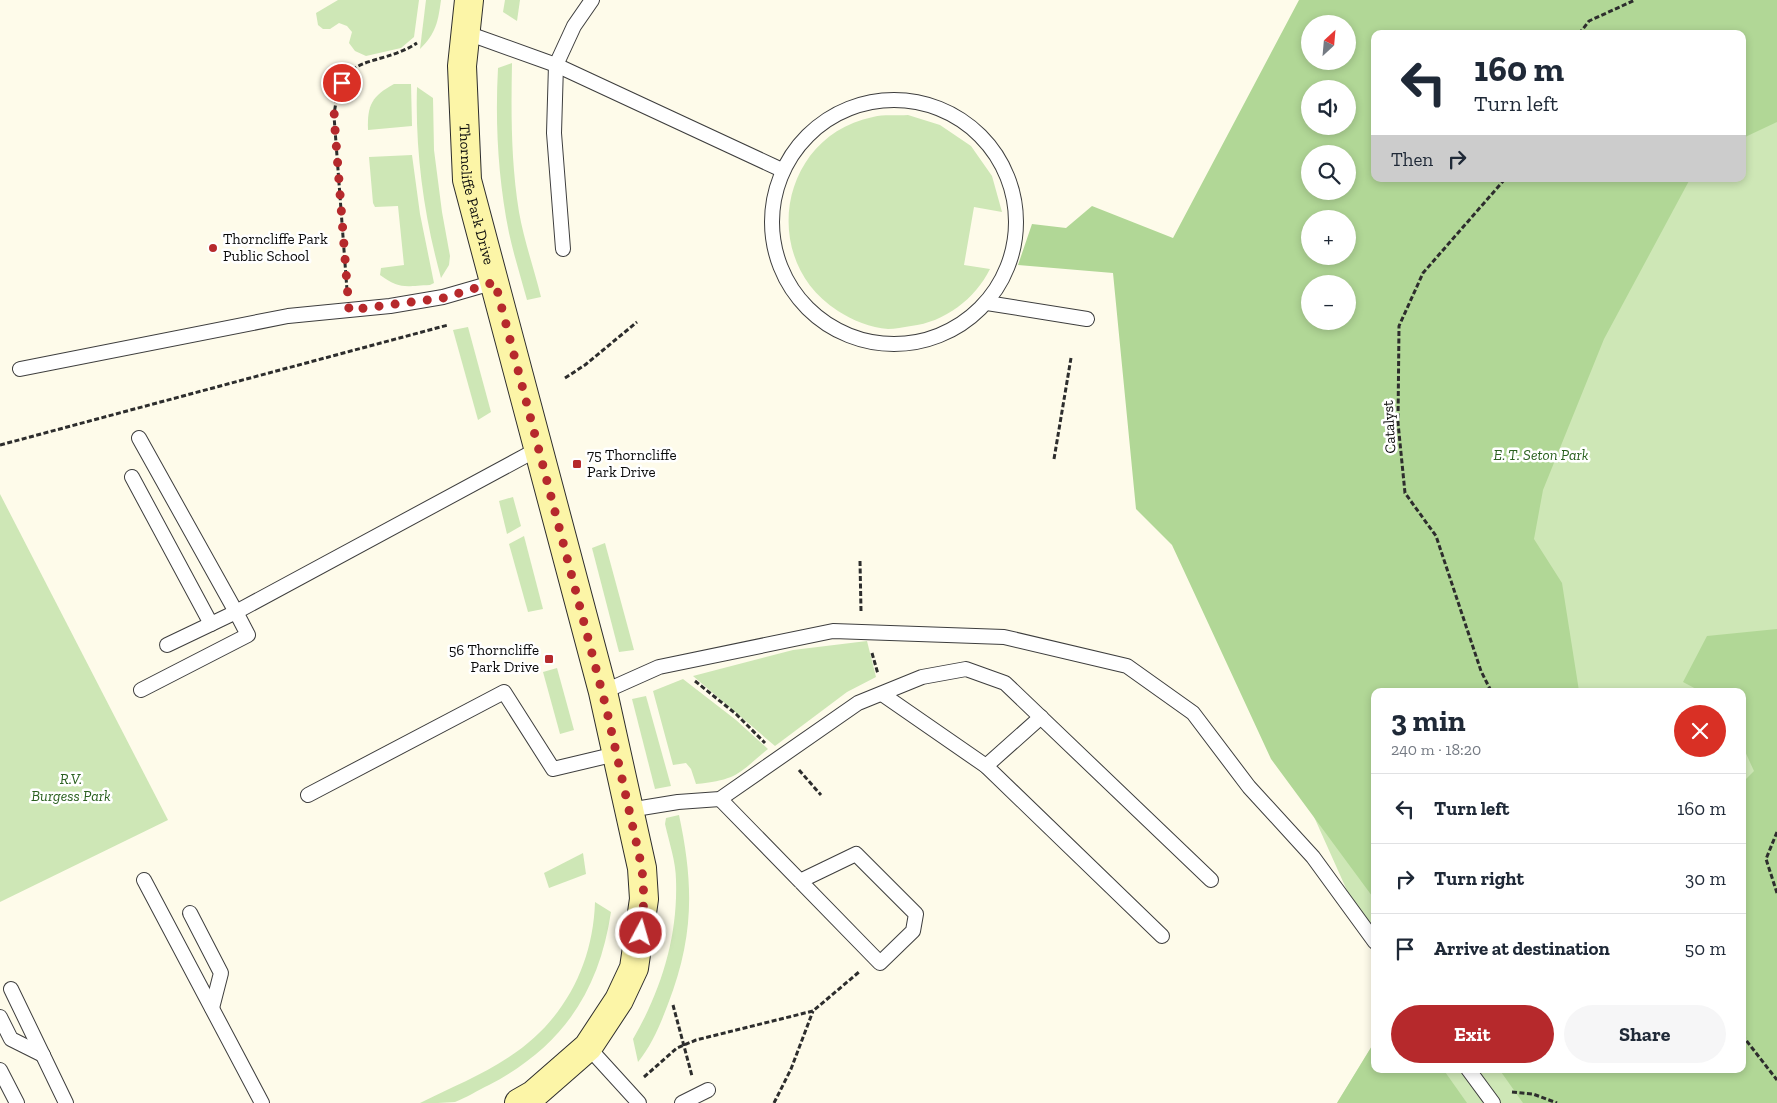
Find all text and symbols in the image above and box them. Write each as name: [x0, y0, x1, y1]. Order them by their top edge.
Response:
north arrow: [1301, 15, 1356, 70]
map controls: [1301, 15, 1356, 330]
text: 160 m: [1474, 48, 1564, 90]
icon: left: [1391, 50, 1456, 115]
pin: [321, 62, 363, 104]
icon: arrive: [328, 69, 356, 97]
button: sound: [1301, 80, 1356, 135]
text: Turn left: [1474, 90, 1558, 117]
street label: Thorncliffe Park Drive: [456, 123, 498, 267]
button: search: [1301, 145, 1356, 200]
icon: right: [1443, 145, 1471, 173]
text: Then: [1391, 148, 1433, 171]
button: +: [1301, 210, 1356, 265]
place label: Thorncliffe Park Public School: [223, 230, 328, 265]
marker: Thorncliffe Park Public School: [207, 242, 219, 254]
button: −: [1301, 275, 1356, 330]
street label: Catalyst: [1379, 400, 1399, 454]
place label: 75 Thorncliffe Park Drive: [587, 446, 676, 481]
park label: E. T. Seton Park: [1494, 446, 1589, 464]
marker: 75 Thorncliffe Park Drive: [571, 458, 583, 470]
place label: 56 Thorncliffe Park Drive: [449, 641, 539, 676]
marker: 56 Thorncliffe Park Drive: [543, 653, 555, 665]
text: 3 min: [1391, 703, 1466, 739]
button: close: [1674, 705, 1726, 757]
text: 240 m · 18:20: [1391, 740, 1481, 759]
park label: R.V. Burgess Park: [31, 770, 111, 805]
icon: left: [1391, 795, 1419, 823]
text: Turn left: [1434, 797, 1509, 820]
text: 160 m: [1677, 797, 1726, 820]
icon: right: [1391, 865, 1419, 893]
text: Turn right: [1434, 867, 1524, 890]
text: 30 m: [1685, 867, 1726, 890]
position arrow: [614, 906, 666, 958]
icon: arrive: [1391, 935, 1419, 963]
text: Arrive at destination: [1434, 937, 1610, 960]
text: 50 m: [1685, 937, 1726, 960]
button: Exit: [1391, 1005, 1554, 1063]
button: Share: [1564, 1005, 1726, 1063]

